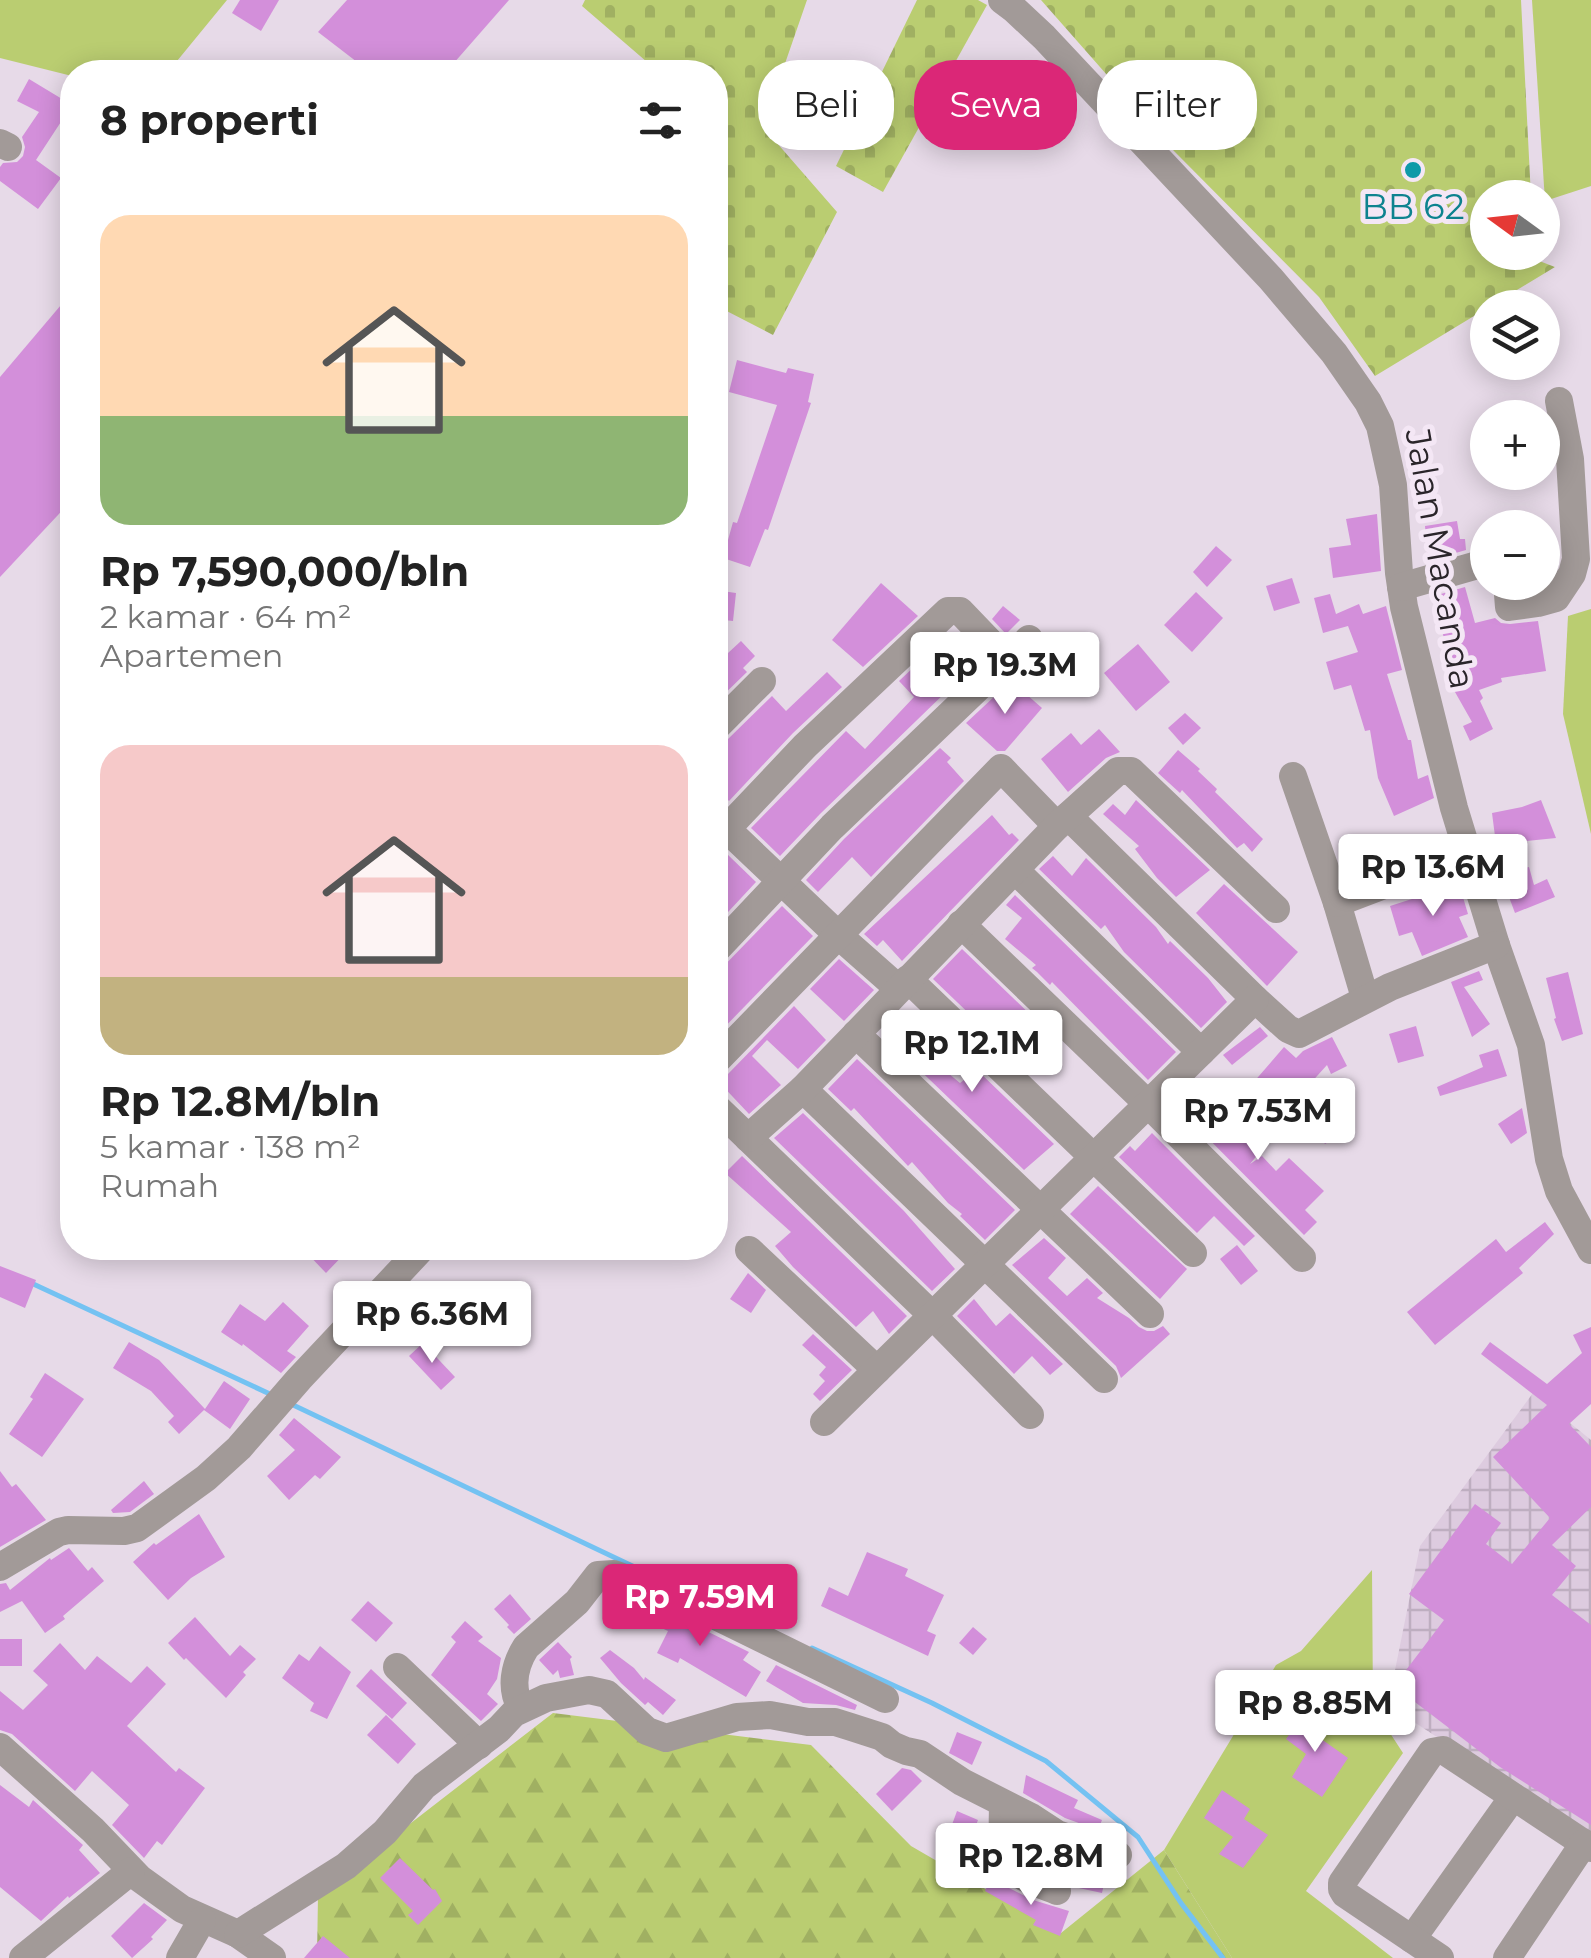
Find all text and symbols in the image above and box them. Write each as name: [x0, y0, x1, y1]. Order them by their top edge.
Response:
chip: Beli: [758, 60, 894, 150]
chip: Sewa: [914, 60, 1077, 150]
chip: Filter: [1097, 60, 1257, 150]
icon: filters: [633, 93, 688, 148]
text: 8 properti: [100, 94, 319, 146]
marker: BB 62: [1402, 159, 1424, 181]
north arrow: [1470, 180, 1560, 270]
map controls: [1470, 180, 1560, 600]
place label: BB 62: [1361, 185, 1465, 228]
icon: home: [304, 280, 484, 460]
button: layers: [1470, 290, 1560, 380]
button: +: [1470, 400, 1560, 490]
street label: Jalan Macanda: [1396, 424, 1485, 692]
button: −: [1470, 510, 1560, 600]
text: Rp 7,590,000/bln: [100, 545, 469, 597]
text: 2 kamar · 64 m²: [100, 597, 352, 636]
pin: Rp 19.3M: [902, 632, 1108, 717]
text: Apartemen: [100, 636, 283, 675]
text: Rp 19.3M: [932, 645, 1078, 684]
icon: home: [304, 810, 484, 990]
pin: Rp 13.6M: [1330, 834, 1536, 919]
text: Rp 13.6M: [1360, 847, 1506, 886]
pin: Rp 12.1M: [869, 1010, 1075, 1095]
text: Rp 12.1M: [903, 1023, 1041, 1062]
text: Rp 12.8M/bln: [100, 1075, 380, 1127]
pin: Rp 7.53M: [1155, 1078, 1361, 1163]
text: Rp 7.53M: [1183, 1091, 1333, 1130]
text: 5 kamar · 138 m²: [100, 1127, 361, 1166]
text: Rumah: [100, 1166, 219, 1205]
pin: Rp 6.36M: [329, 1281, 535, 1366]
text: Rp 6.36M: [355, 1294, 509, 1333]
pin: Rp 7.59M: [597, 1564, 803, 1649]
text: Rp 7.59M: [624, 1577, 776, 1616]
pin: Rp 8.85M: [1212, 1670, 1418, 1755]
text: Rp 8.85M: [1237, 1683, 1393, 1722]
pin: Rp 12.8M: [928, 1823, 1134, 1908]
text: Rp 12.8M: [958, 1836, 1104, 1875]

